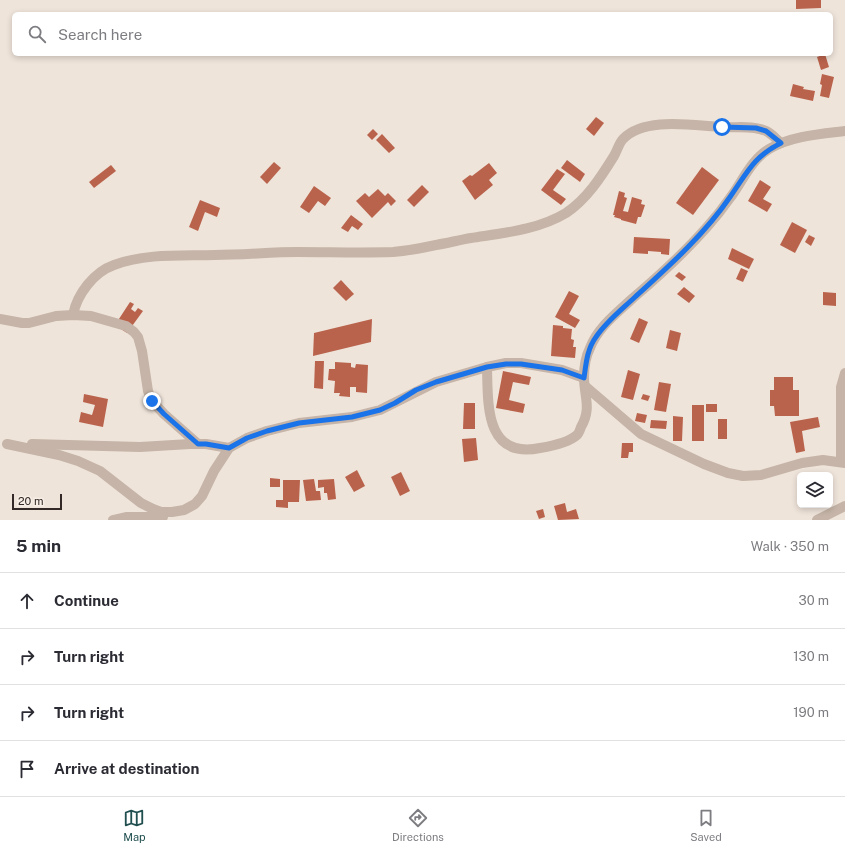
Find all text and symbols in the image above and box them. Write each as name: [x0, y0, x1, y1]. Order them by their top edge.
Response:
search box: [12, 12, 833, 56]
icon: search: [26, 23, 48, 45]
text: Search here: [58, 26, 142, 43]
route start: [713, 118, 731, 136]
route end: [143, 392, 161, 410]
map controls: [797, 472, 833, 508]
button: layers: [797, 472, 833, 508]
scale bar: [12, 492, 62, 511]
text: 20 m: [18, 495, 43, 507]
text: 5 min: [16, 536, 61, 556]
text: Walk · 350 m: [751, 539, 829, 554]
icon: ahead: [16, 590, 38, 612]
text: Continue: [54, 592, 119, 609]
text: 30 m: [799, 593, 829, 608]
icon: right: [16, 646, 38, 668]
text: Turn right: [54, 648, 124, 665]
text: 130 m: [793, 649, 829, 664]
icon: right: [16, 702, 38, 724]
text: Turn right: [54, 704, 124, 721]
text: 190 m: [793, 705, 829, 720]
icon: arrive: [16, 758, 38, 780]
text: Arrive at destination: [54, 760, 199, 777]
tab: Map: [123, 807, 146, 843]
tab: Directions: [392, 807, 444, 843]
tab: Saved: [690, 807, 722, 843]

